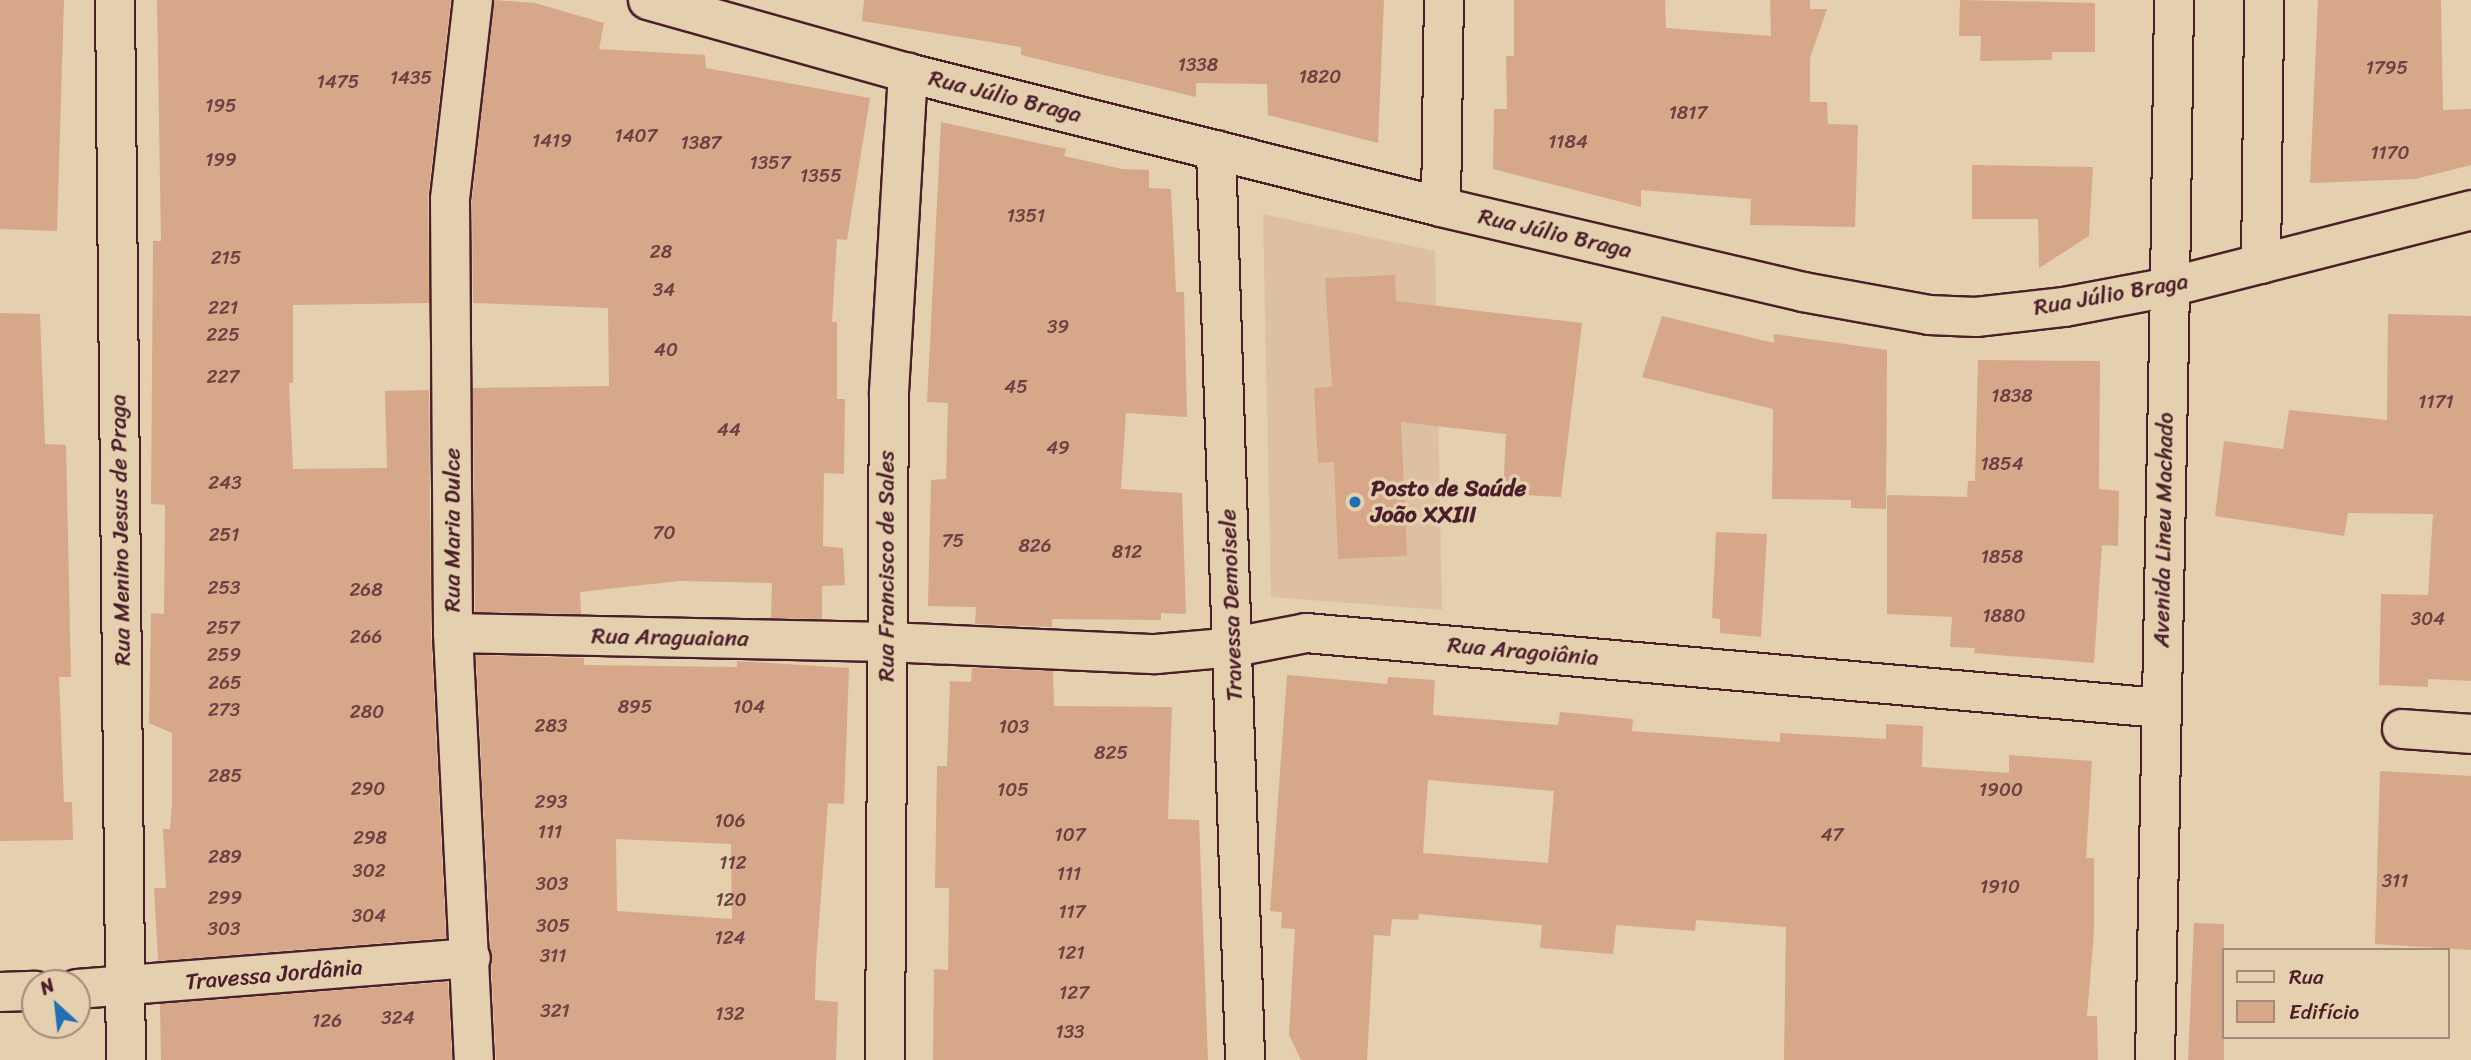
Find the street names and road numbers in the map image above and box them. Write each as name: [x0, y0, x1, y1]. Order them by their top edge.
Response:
street label: Rua Júlio Braga: [926, 65, 1084, 129]
street label: Rua Júlio Braga: [1476, 203, 1634, 265]
street label: Rua Júlio Braga: [2032, 268, 2190, 322]
street label: Rua Menino Jesus de Praga: [105, 393, 137, 667]
street label: Avenida Lineu Machado: [2148, 413, 2180, 647]
street label: Rua Maria Dulce: [439, 448, 467, 612]
street label: Rua Francisco de Sales: [873, 450, 901, 682]
street label: Travessa Demoisele: [1215, 508, 1249, 702]
street label: Rua Araguaiana: [591, 623, 749, 653]
street label: Rua Aragoiânia: [1446, 632, 1600, 672]
street label: Travessa Jordânia: [184, 954, 364, 996]

